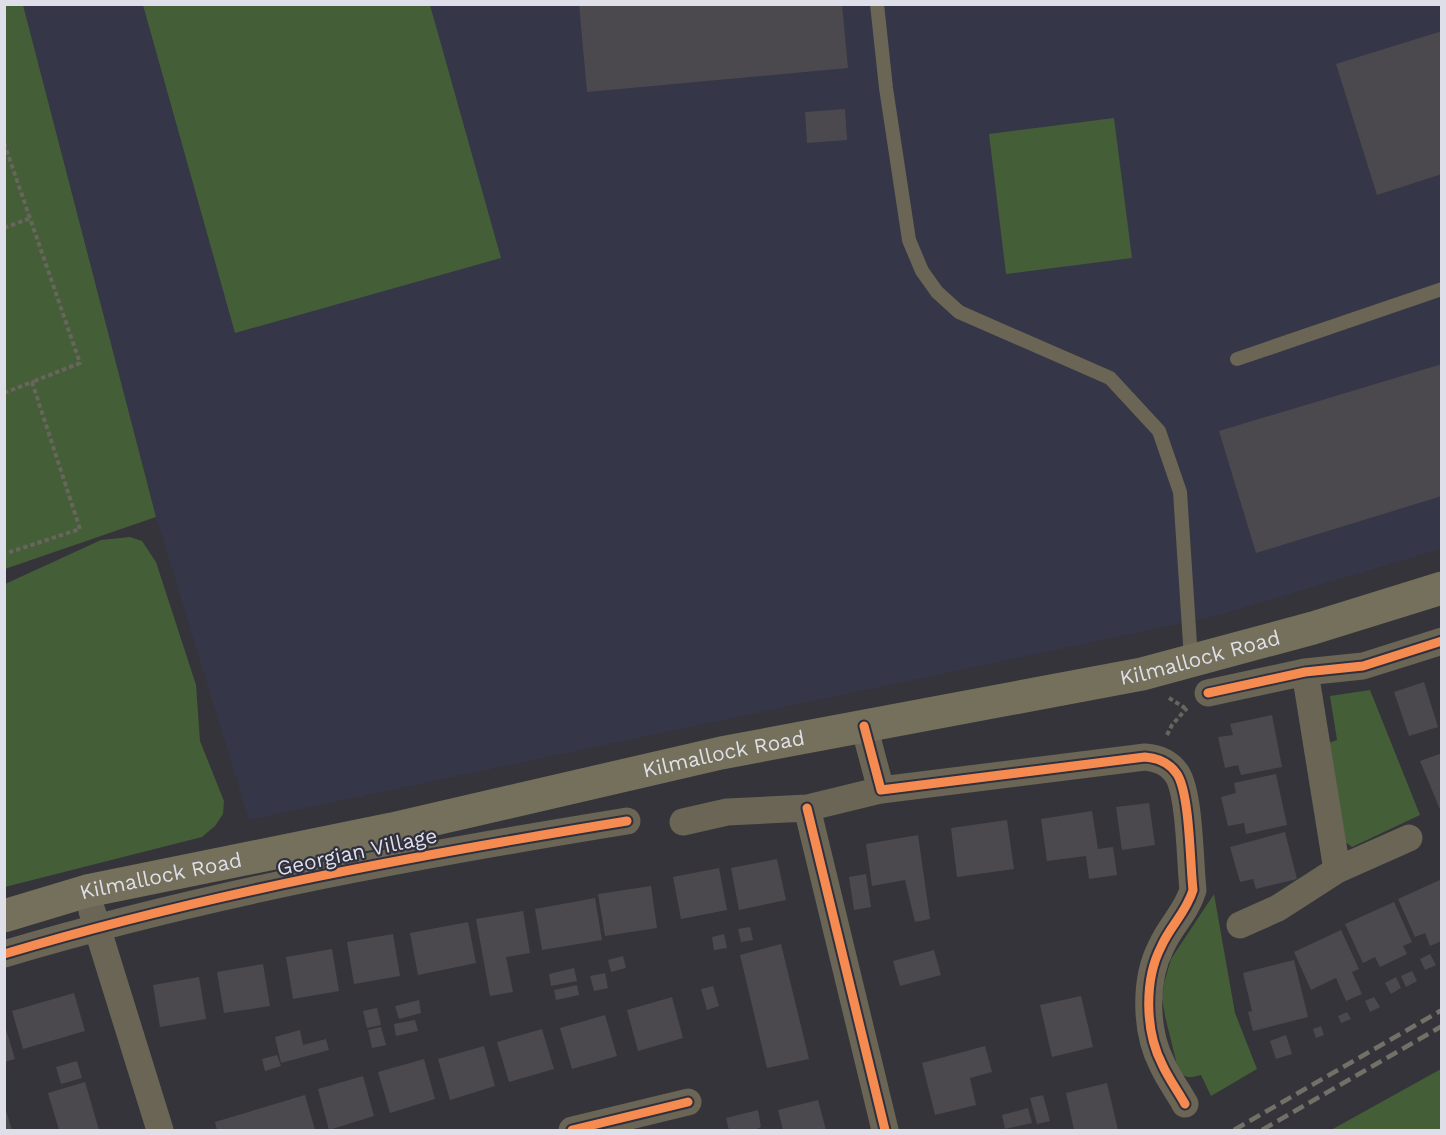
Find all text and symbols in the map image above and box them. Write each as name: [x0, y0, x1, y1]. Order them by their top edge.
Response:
street label: Kilmallock Road: [1118, 624, 1283, 690]
street label: Kilmallock Road: [640, 725, 807, 783]
street label: Georgian Village: [274, 822, 439, 881]
street label: Kilmallock Road: [76, 847, 244, 905]

